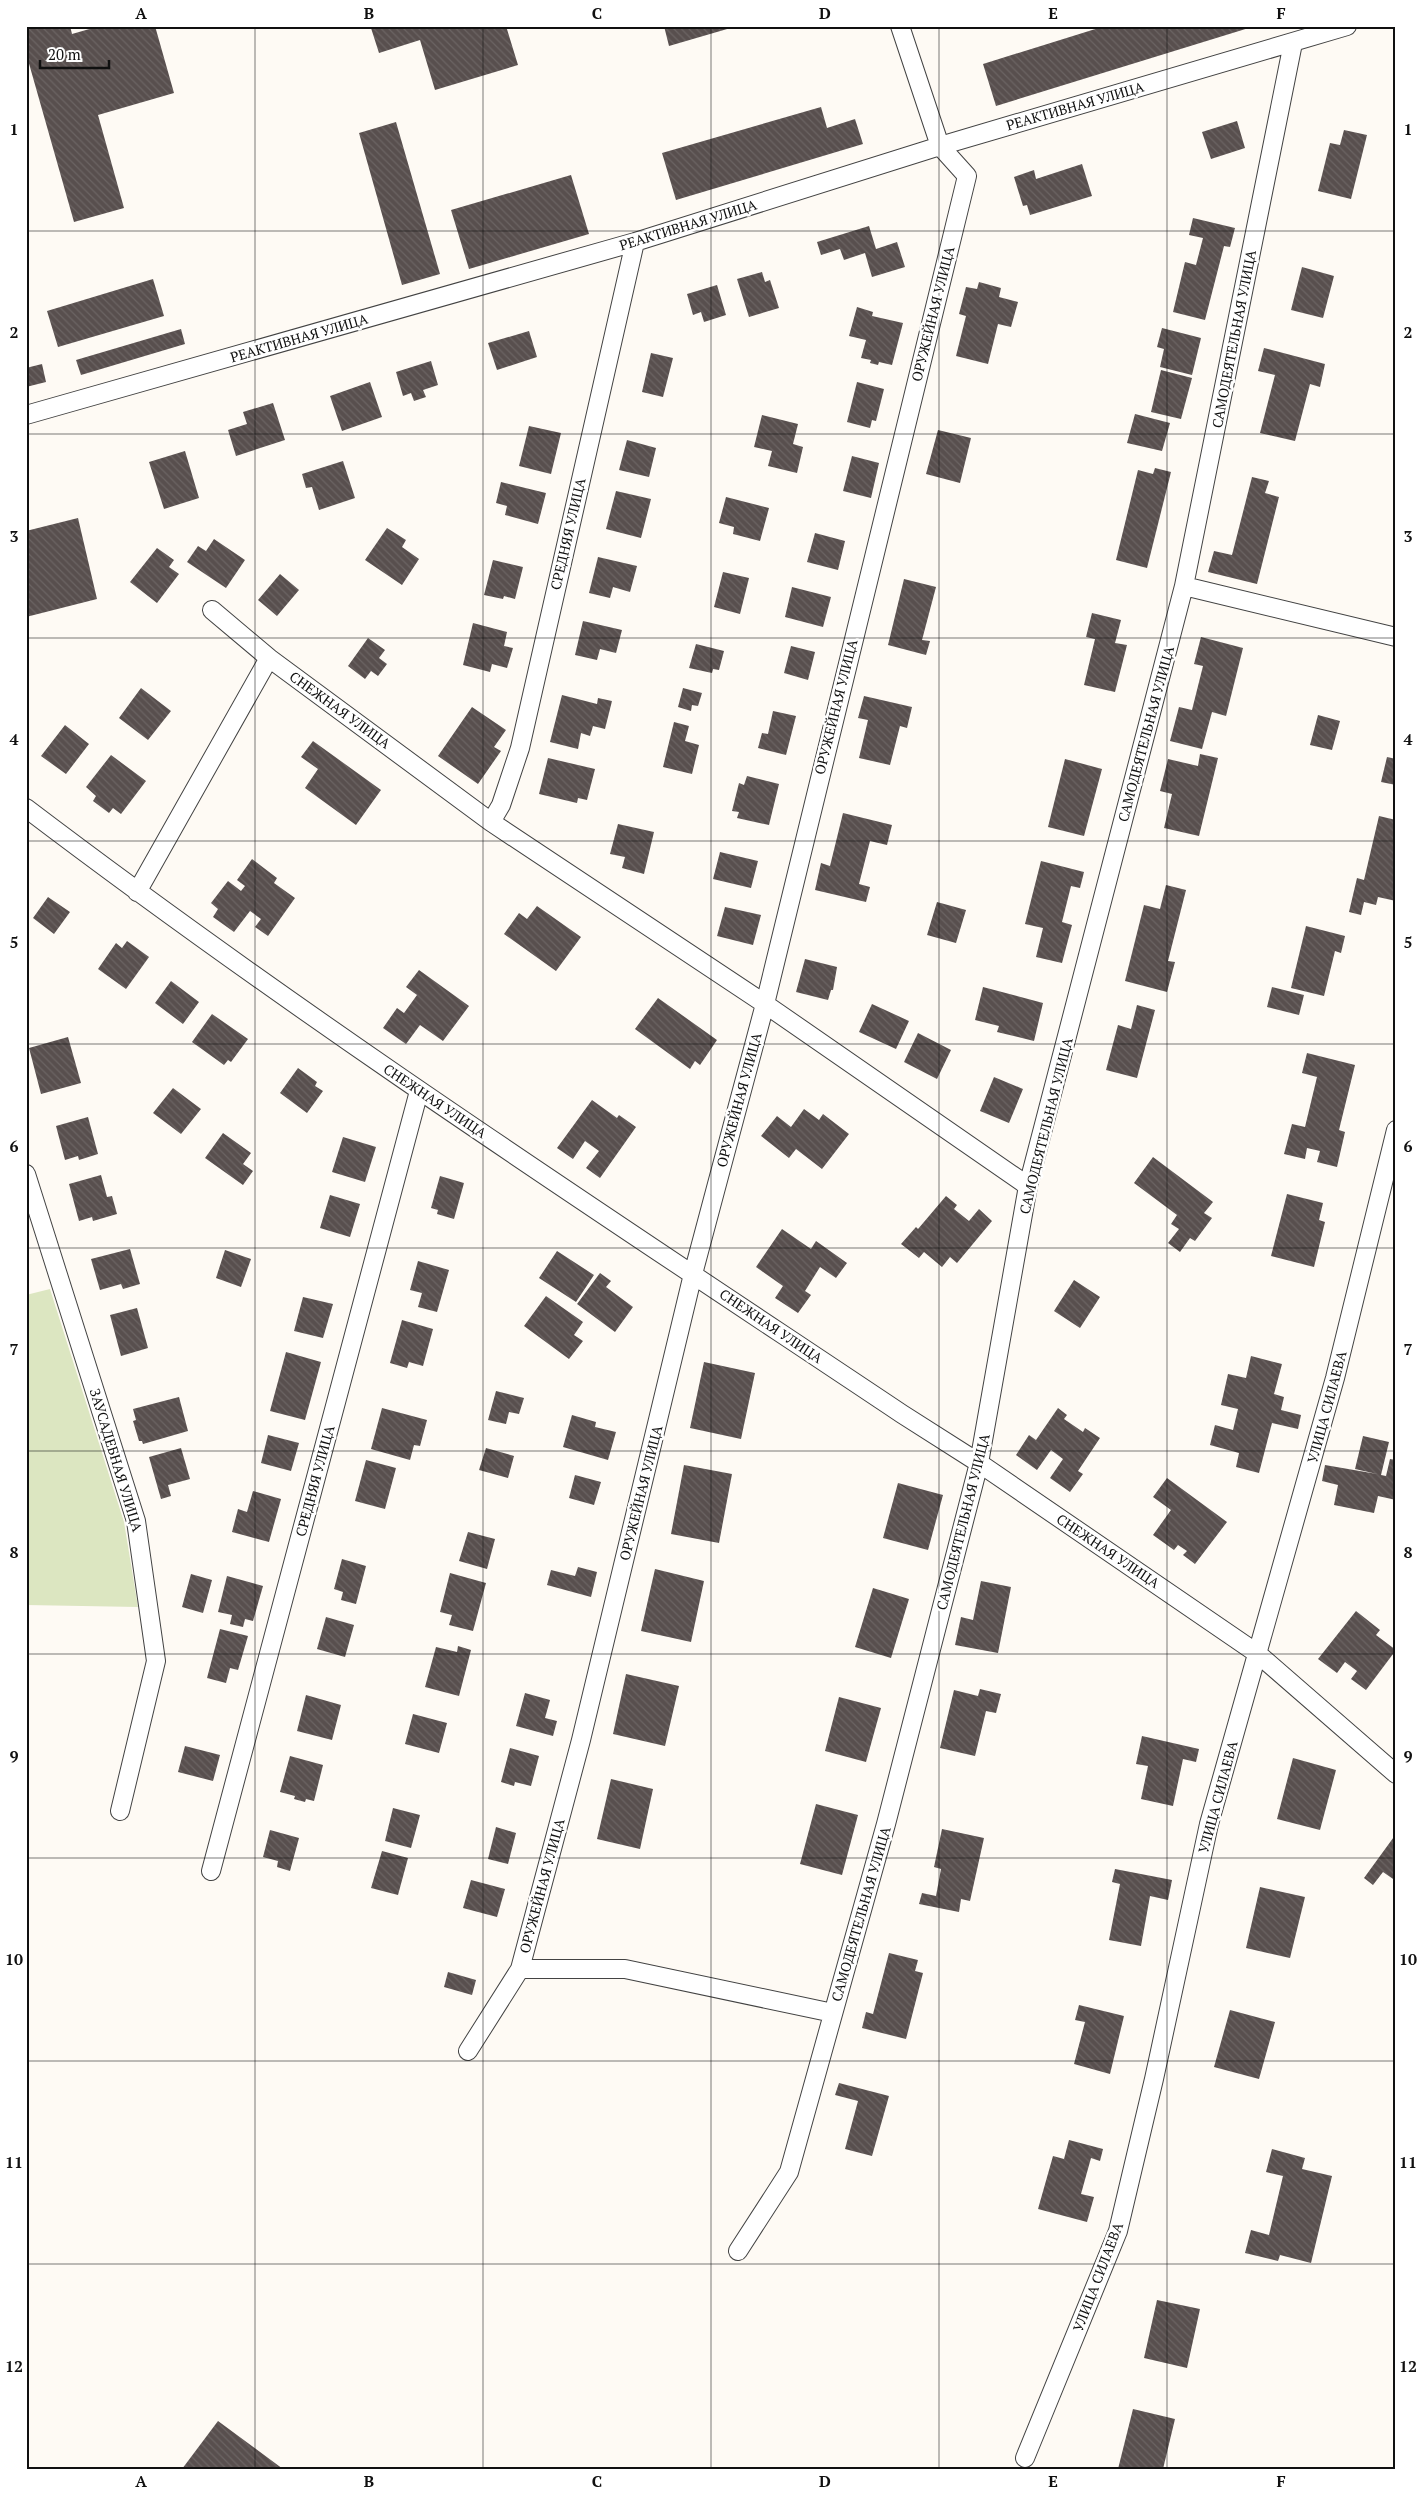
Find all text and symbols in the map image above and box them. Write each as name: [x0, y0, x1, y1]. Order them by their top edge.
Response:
text: A: [135, 2, 147, 24]
text: B: [364, 2, 374, 24]
text: C: [592, 2, 602, 24]
text: D: [819, 2, 831, 24]
text: E: [1048, 2, 1058, 24]
text: F: [1276, 2, 1286, 24]
scale bar: [40, 38, 109, 70]
text: 20 m: [48, 44, 81, 64]
street label: РЕАКТИВНАЯ УЛИЦА: [1004, 77, 1146, 134]
text: 1: [9, 118, 19, 140]
text: 1: [1403, 118, 1413, 140]
street label: РЕАКТИВНАЯ УЛИЦА: [617, 194, 759, 254]
street label: ОРУЖЕЙНАЯ УЛИЦА: [907, 244, 959, 383]
street label: САМОДЕЯТЕЛЬНАЯ УЛИЦА: [1207, 248, 1260, 430]
street label: РЕАКТИВНАЯ УЛИЦА: [228, 309, 370, 366]
text: 2: [9, 321, 19, 343]
text: 2: [1403, 321, 1413, 343]
street label: СРЕДНЯЯ УЛИЦА: [545, 476, 590, 592]
text: 3: [9, 525, 19, 547]
text: 3: [1403, 525, 1413, 547]
street label: ОРУЖЕЙНАЯ УЛИЦА: [810, 637, 862, 776]
street label: САМОДЕЯТЕЛЬНАЯ УЛИЦА: [1113, 644, 1178, 824]
street label: СНЕЖНАЯ УЛИЦА: [286, 667, 395, 753]
text: 4: [9, 728, 19, 750]
text: 4: [1403, 728, 1413, 750]
text: 5: [9, 931, 19, 953]
text: 5: [1403, 931, 1413, 953]
street label: ОРУЖЕЙНАЯ УЛИЦА: [711, 1030, 766, 1169]
street label: САМОДЕЯТЕЛЬНАЯ УЛИЦА: [1014, 1035, 1077, 1216]
street label: СНЕЖНАЯ УЛИЦА: [380, 1059, 491, 1142]
text: 6: [9, 1135, 19, 1157]
text: 6: [1403, 1135, 1413, 1157]
street label: СНЕЖНАЯ УЛИЦА: [716, 1284, 827, 1367]
text: 7: [9, 1338, 19, 1360]
text: 7: [1403, 1338, 1413, 1360]
street label: УЛИЦА СИЛАЕВА: [1302, 1348, 1351, 1465]
street label: ЗАУСАДЕБНАЯ УЛИЦА: [86, 1386, 147, 1534]
street label: СРЕДНЯЯ УЛИЦА: [291, 1423, 339, 1538]
street label: ОРУЖЕЙНАЯ УЛИЦА: [615, 1423, 667, 1562]
street label: САМОДЕЯТЕЛЬНАЯ УЛИЦА: [931, 1431, 994, 1612]
street label: СНЕЖНАЯ УЛИЦА: [1053, 1509, 1164, 1592]
text: 8: [9, 1541, 19, 1563]
text: 8: [1403, 1541, 1413, 1563]
street label: УЛИЦА СИЛАЕВА: [1193, 1738, 1242, 1855]
text: 9: [9, 1745, 19, 1767]
text: 9: [1403, 1745, 1413, 1767]
street label: ОРУЖЕЙНАЯ УЛИЦА: [514, 1816, 569, 1955]
street label: САМОДЕЯТЕЛЬНАЯ УЛИЦА: [826, 1824, 895, 2004]
text: 10: [5, 1948, 23, 1970]
text: 10: [1399, 1948, 1417, 1970]
text: 11: [5, 2151, 23, 2173]
text: 11: [1399, 2151, 1417, 2173]
street label: УЛИЦА СИЛАЕВА: [1068, 2219, 1127, 2334]
text: 12: [5, 2355, 23, 2377]
text: 12: [1399, 2355, 1417, 2377]
text: A: [135, 2470, 147, 2492]
text: B: [364, 2470, 374, 2492]
text: C: [592, 2470, 602, 2492]
text: D: [819, 2470, 831, 2492]
text: E: [1048, 2470, 1058, 2492]
text: F: [1276, 2470, 1286, 2492]

